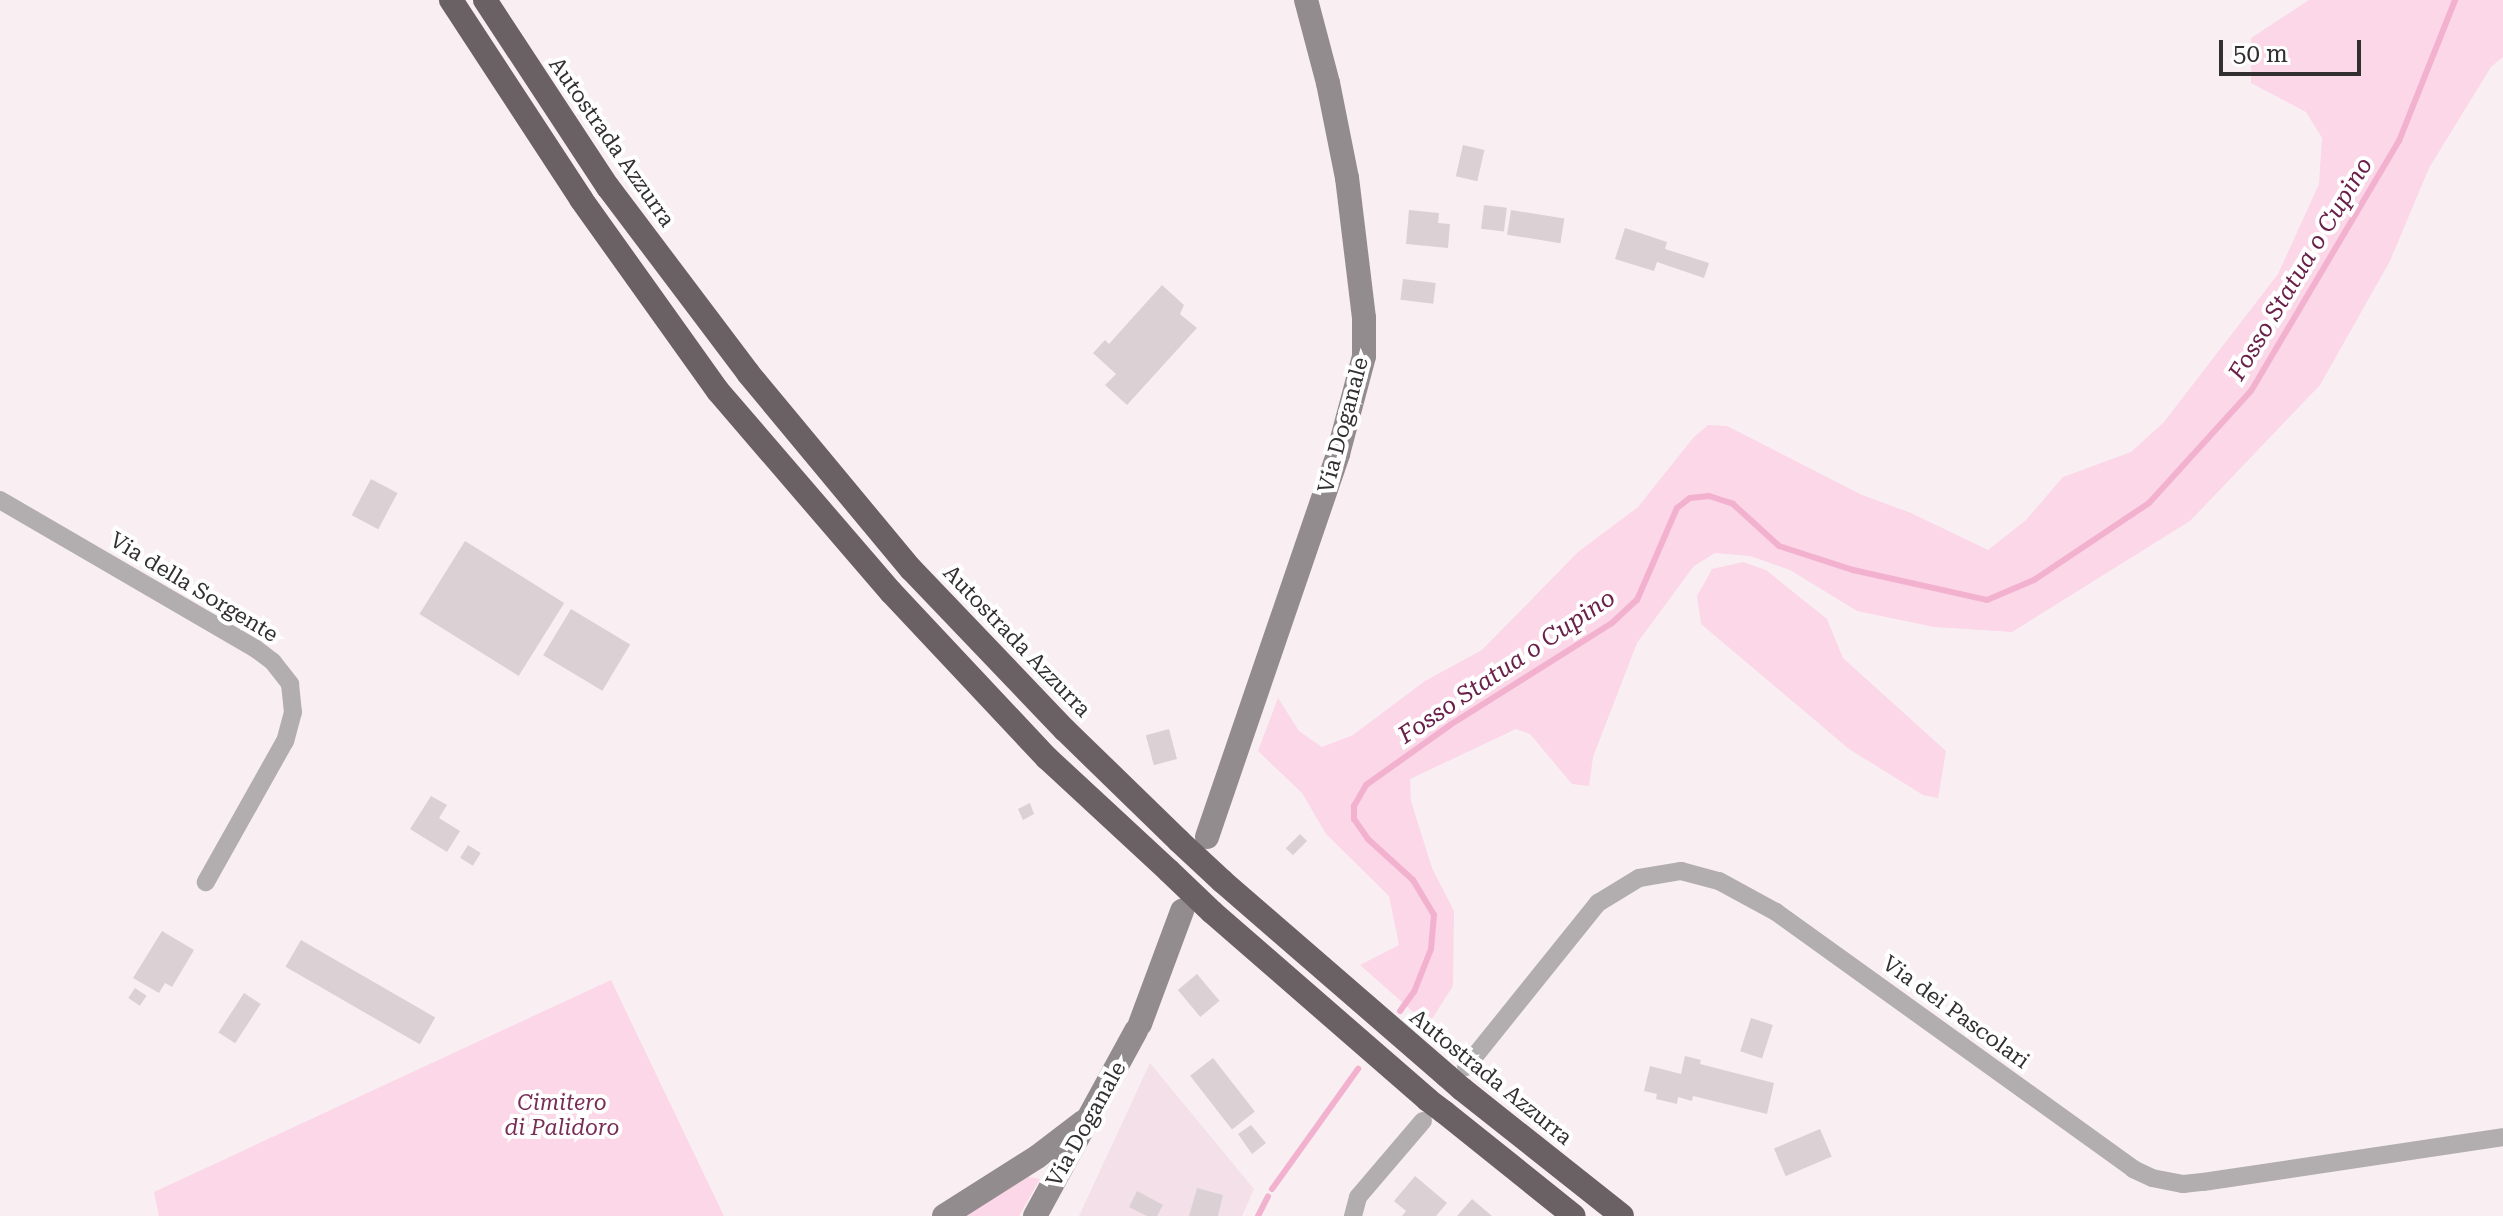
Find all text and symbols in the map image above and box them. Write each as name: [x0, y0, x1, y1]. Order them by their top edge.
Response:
scale bar: [2223, 24, 2365, 74]
text: 50 m: [2233, 40, 2288, 68]
street label: Autostrada Azzurra: [544, 52, 680, 232]
water label: Fosso Statua o Cupino: [2223, 152, 2379, 386]
street label: Via Doganale: [1312, 354, 1374, 496]
street label: Via della Sorgente: [105, 526, 283, 648]
street label: Autostrada Azzurra: [938, 560, 1096, 722]
water label: Fosso Statua o Cupino: [1393, 584, 1621, 750]
street label: Via dei Pascolari: [1877, 950, 2035, 1074]
street label: Autostrada Azzurra: [1405, 1003, 1577, 1151]
street label: Via Doganale: [1041, 1057, 1131, 1191]
park label: Cimitero di Palidoro: [505, 1089, 619, 1140]

